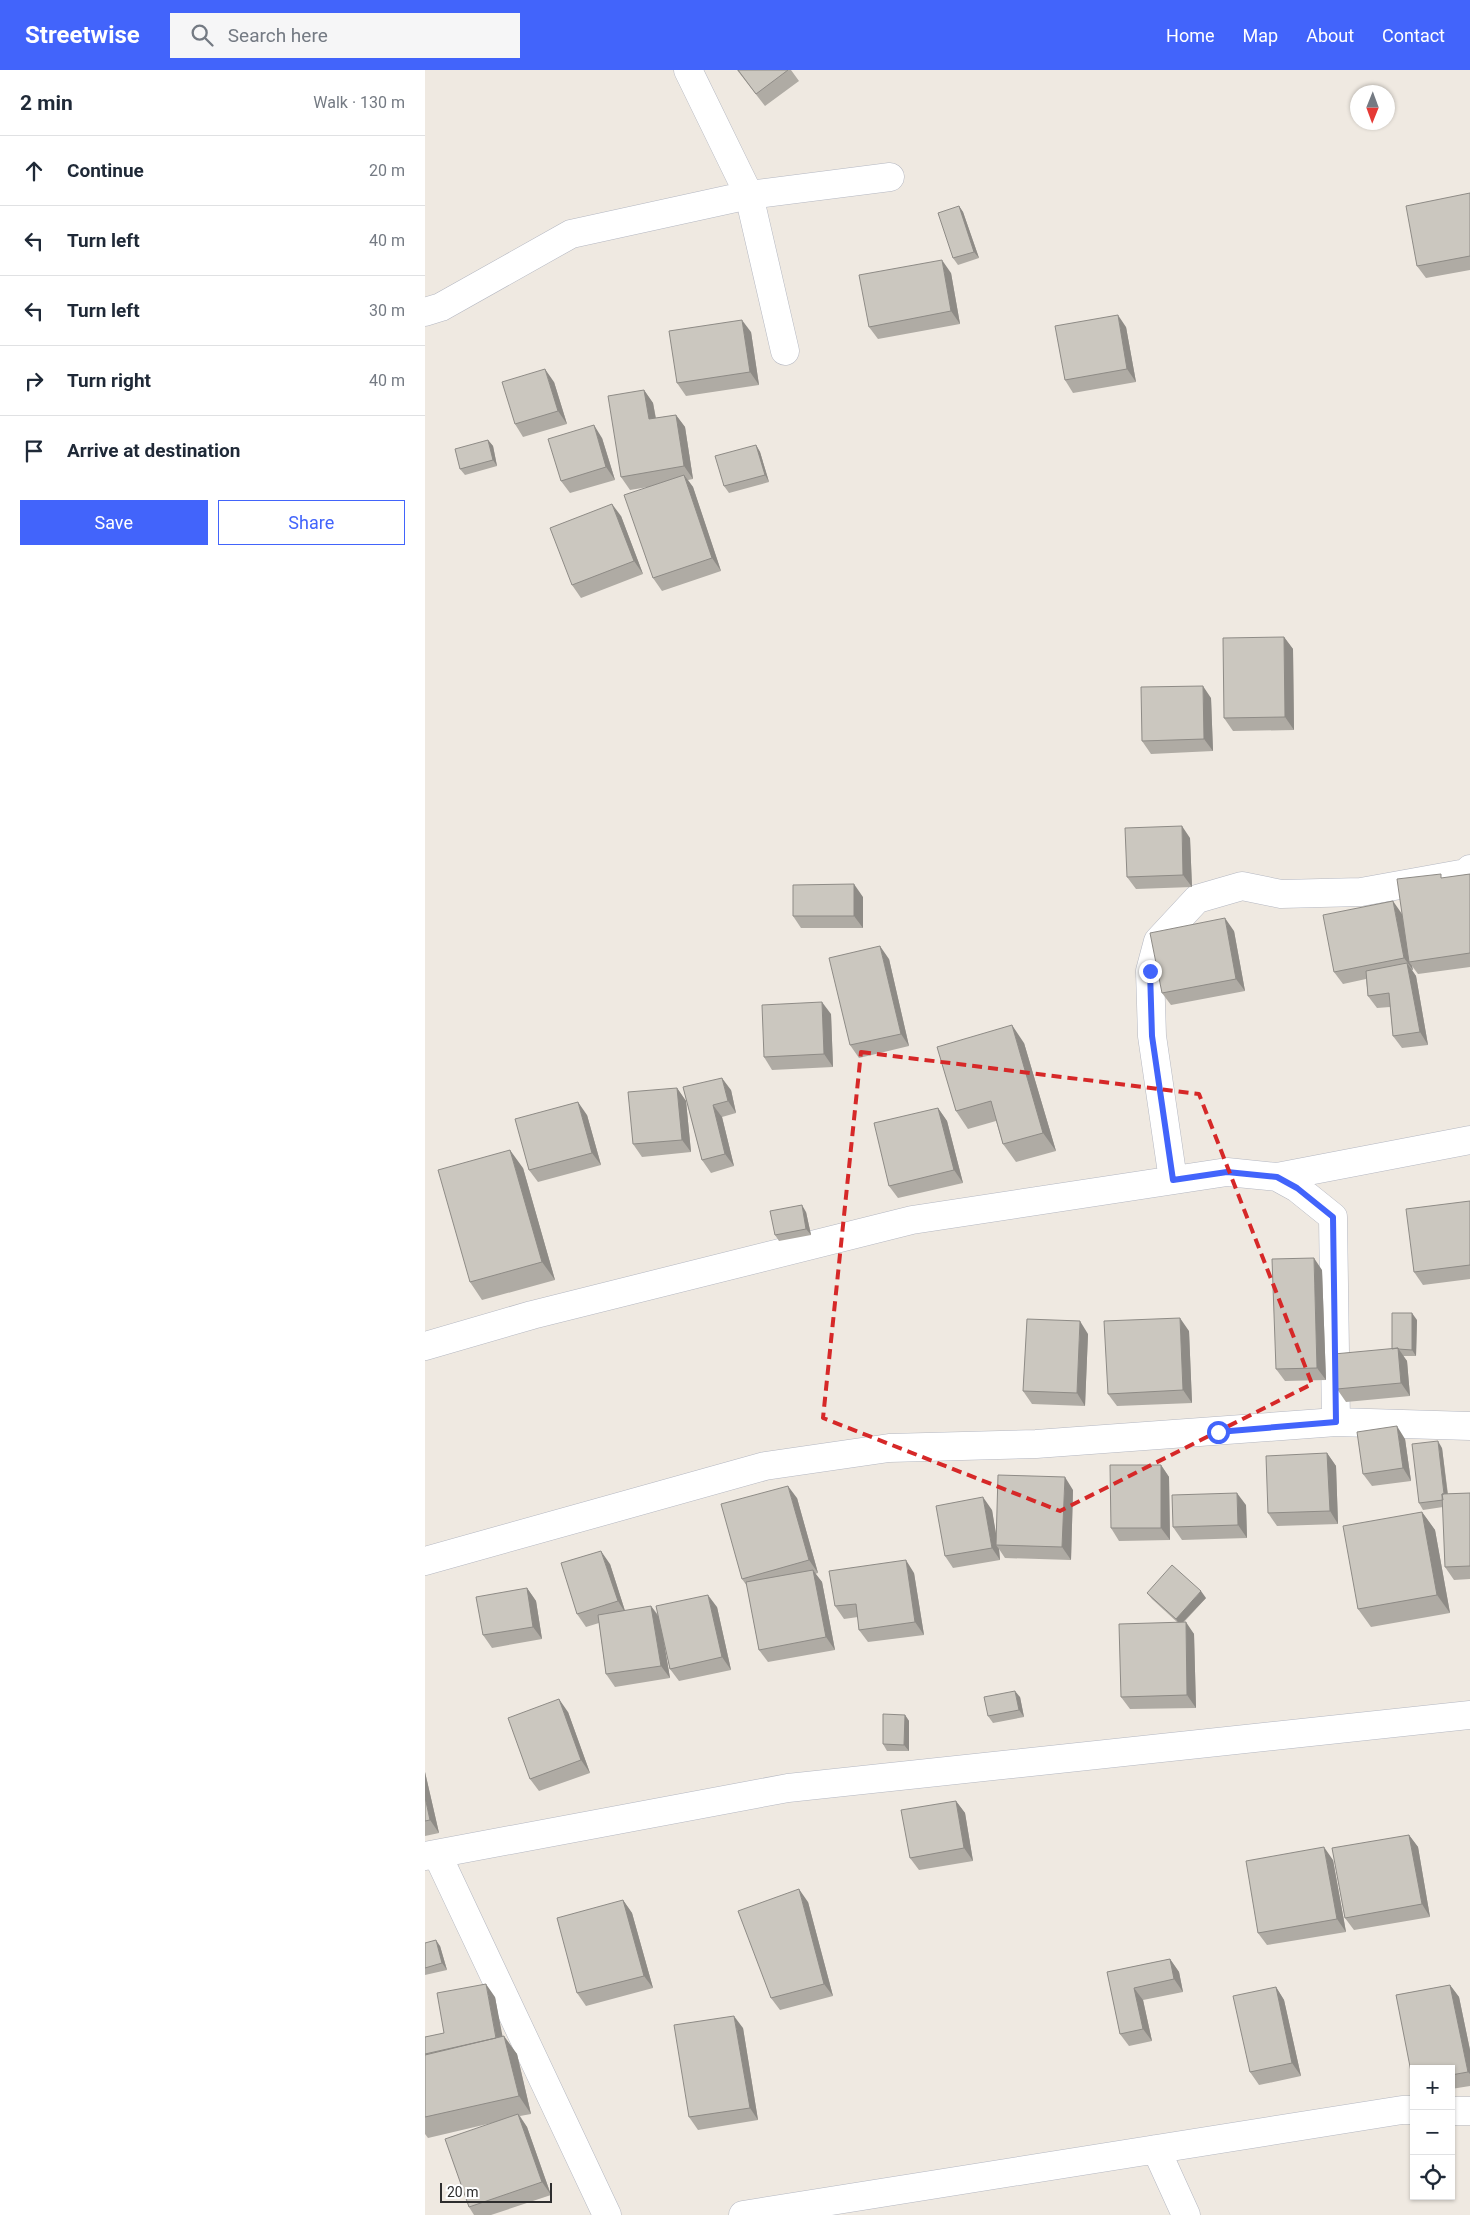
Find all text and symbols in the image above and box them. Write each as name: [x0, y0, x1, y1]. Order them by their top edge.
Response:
search box: [170, 13, 520, 58]
text: Streetwise: [25, 21, 140, 49]
icon: search: [188, 21, 216, 49]
text: Search here: [228, 24, 328, 47]
text: Home: [1166, 25, 1215, 46]
text: Map: [1243, 25, 1278, 46]
text: About: [1306, 25, 1354, 46]
text: Contact: [1382, 25, 1445, 46]
north arrow: [1350, 85, 1395, 130]
text: 2 min: [20, 91, 73, 115]
text: Walk · 130 m: [313, 93, 405, 112]
icon: ahead: [20, 157, 48, 185]
text: Continue: [67, 159, 144, 182]
text: 20 m: [369, 161, 405, 180]
icon: left: [20, 227, 48, 255]
text: Turn left: [67, 229, 140, 252]
text: 40 m: [369, 231, 405, 250]
icon: left: [20, 297, 48, 325]
text: Turn left: [67, 299, 140, 322]
text: 30 m: [369, 301, 405, 320]
icon: right: [20, 367, 48, 395]
text: Turn right: [67, 369, 151, 392]
text: 40 m: [369, 371, 405, 390]
icon: arrive: [20, 437, 48, 465]
text: Arrive at destination: [67, 439, 240, 462]
button: Save: [20, 500, 208, 545]
button: Share: [218, 500, 405, 545]
route end: [1139, 960, 1162, 983]
route start: [1207, 1421, 1230, 1444]
map controls: [1410, 2065, 1455, 2200]
button: +: [1410, 2065, 1455, 2110]
button: −: [1410, 2110, 1455, 2155]
button: locate: [1410, 2155, 1455, 2200]
scale bar: [440, 2180, 553, 2203]
text: 20 m: [447, 2184, 479, 2200]

